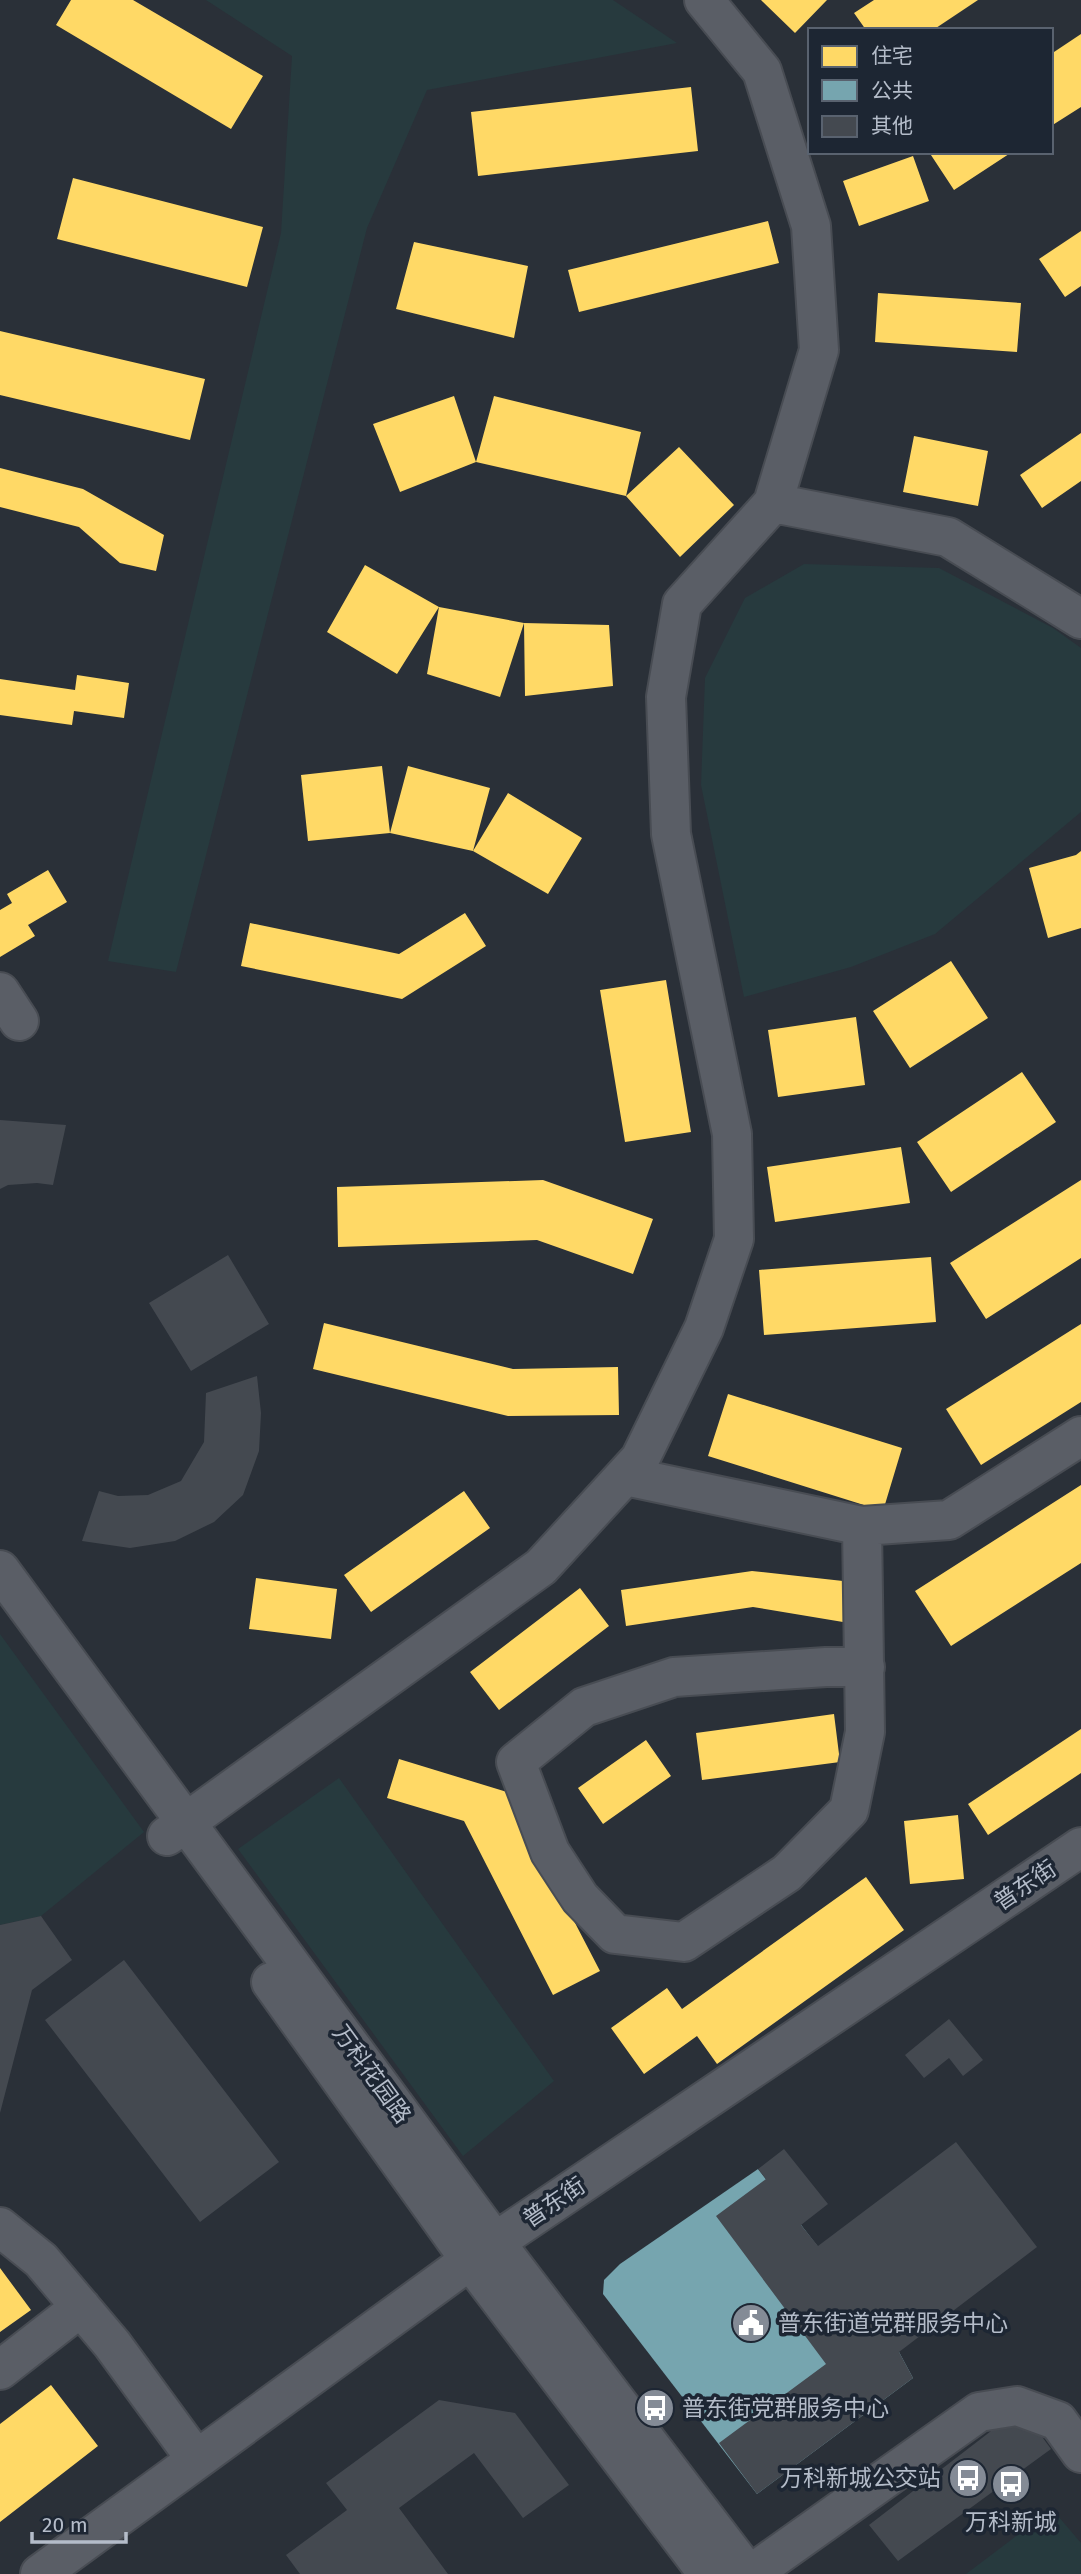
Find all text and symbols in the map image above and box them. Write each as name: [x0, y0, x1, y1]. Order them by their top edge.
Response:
legend: [808, 28, 1053, 154]
text: 住宅: [871, 43, 913, 69]
text: 公共: [871, 78, 913, 104]
text: 其他: [871, 113, 913, 139]
street label: 普东街: [989, 1854, 1061, 1916]
street label: 万科花园路: [327, 2019, 417, 2129]
street label: 普东街: [518, 2171, 590, 2233]
public building icon: 普东街道党群服务中心: [730, 2302, 772, 2344]
place label: 普东街道党群服务中心: [778, 2309, 1008, 2337]
bus stop icon: 普东街党群服务中心: [634, 2387, 676, 2429]
place label: 普东街党群服务中心: [682, 2394, 889, 2422]
bus stop icon: 万科新城公交站: [947, 2457, 989, 2499]
bus stop icon: 万科新城: [990, 2463, 1032, 2505]
place label: 万科新城公交站: [780, 2464, 941, 2492]
scale bar: [32, 2500, 126, 2544]
place label: 万科新城: [965, 2508, 1057, 2536]
text: 20 m: [42, 2512, 88, 2538]

